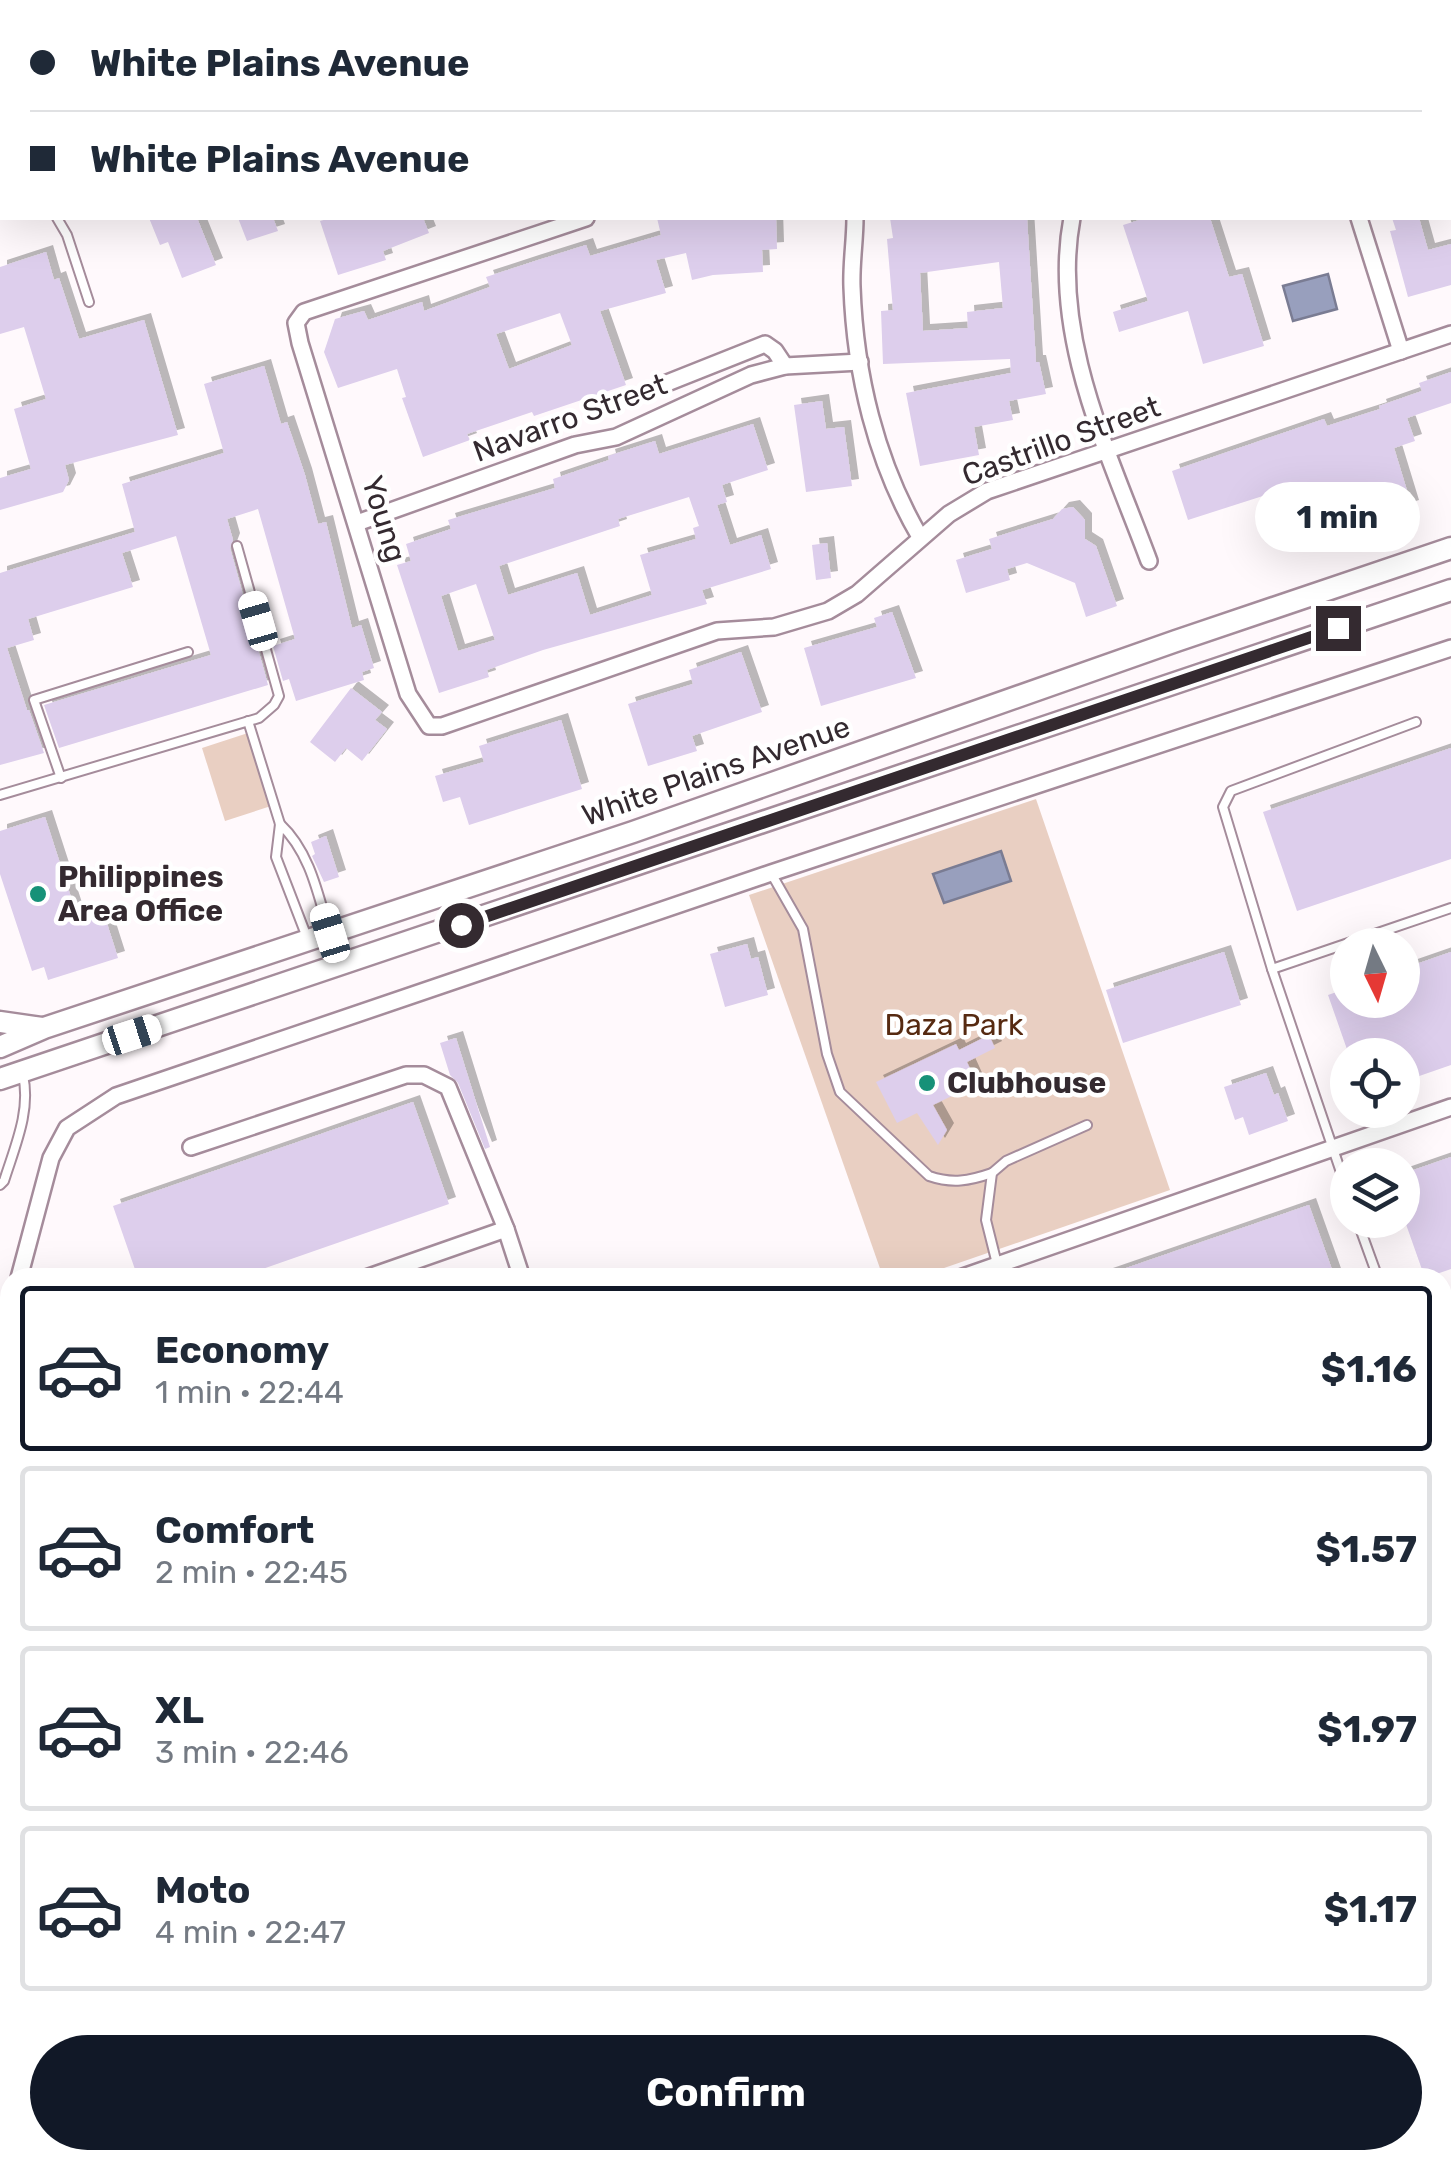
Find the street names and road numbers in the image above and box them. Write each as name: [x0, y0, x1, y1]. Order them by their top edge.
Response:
street label: Navarro Street: [468, 366, 672, 470]
street label: Castrillo Street: [957, 388, 1165, 494]
street label: Young: [354, 472, 414, 566]
street label: White Plains Avenue: [577, 708, 855, 834]

